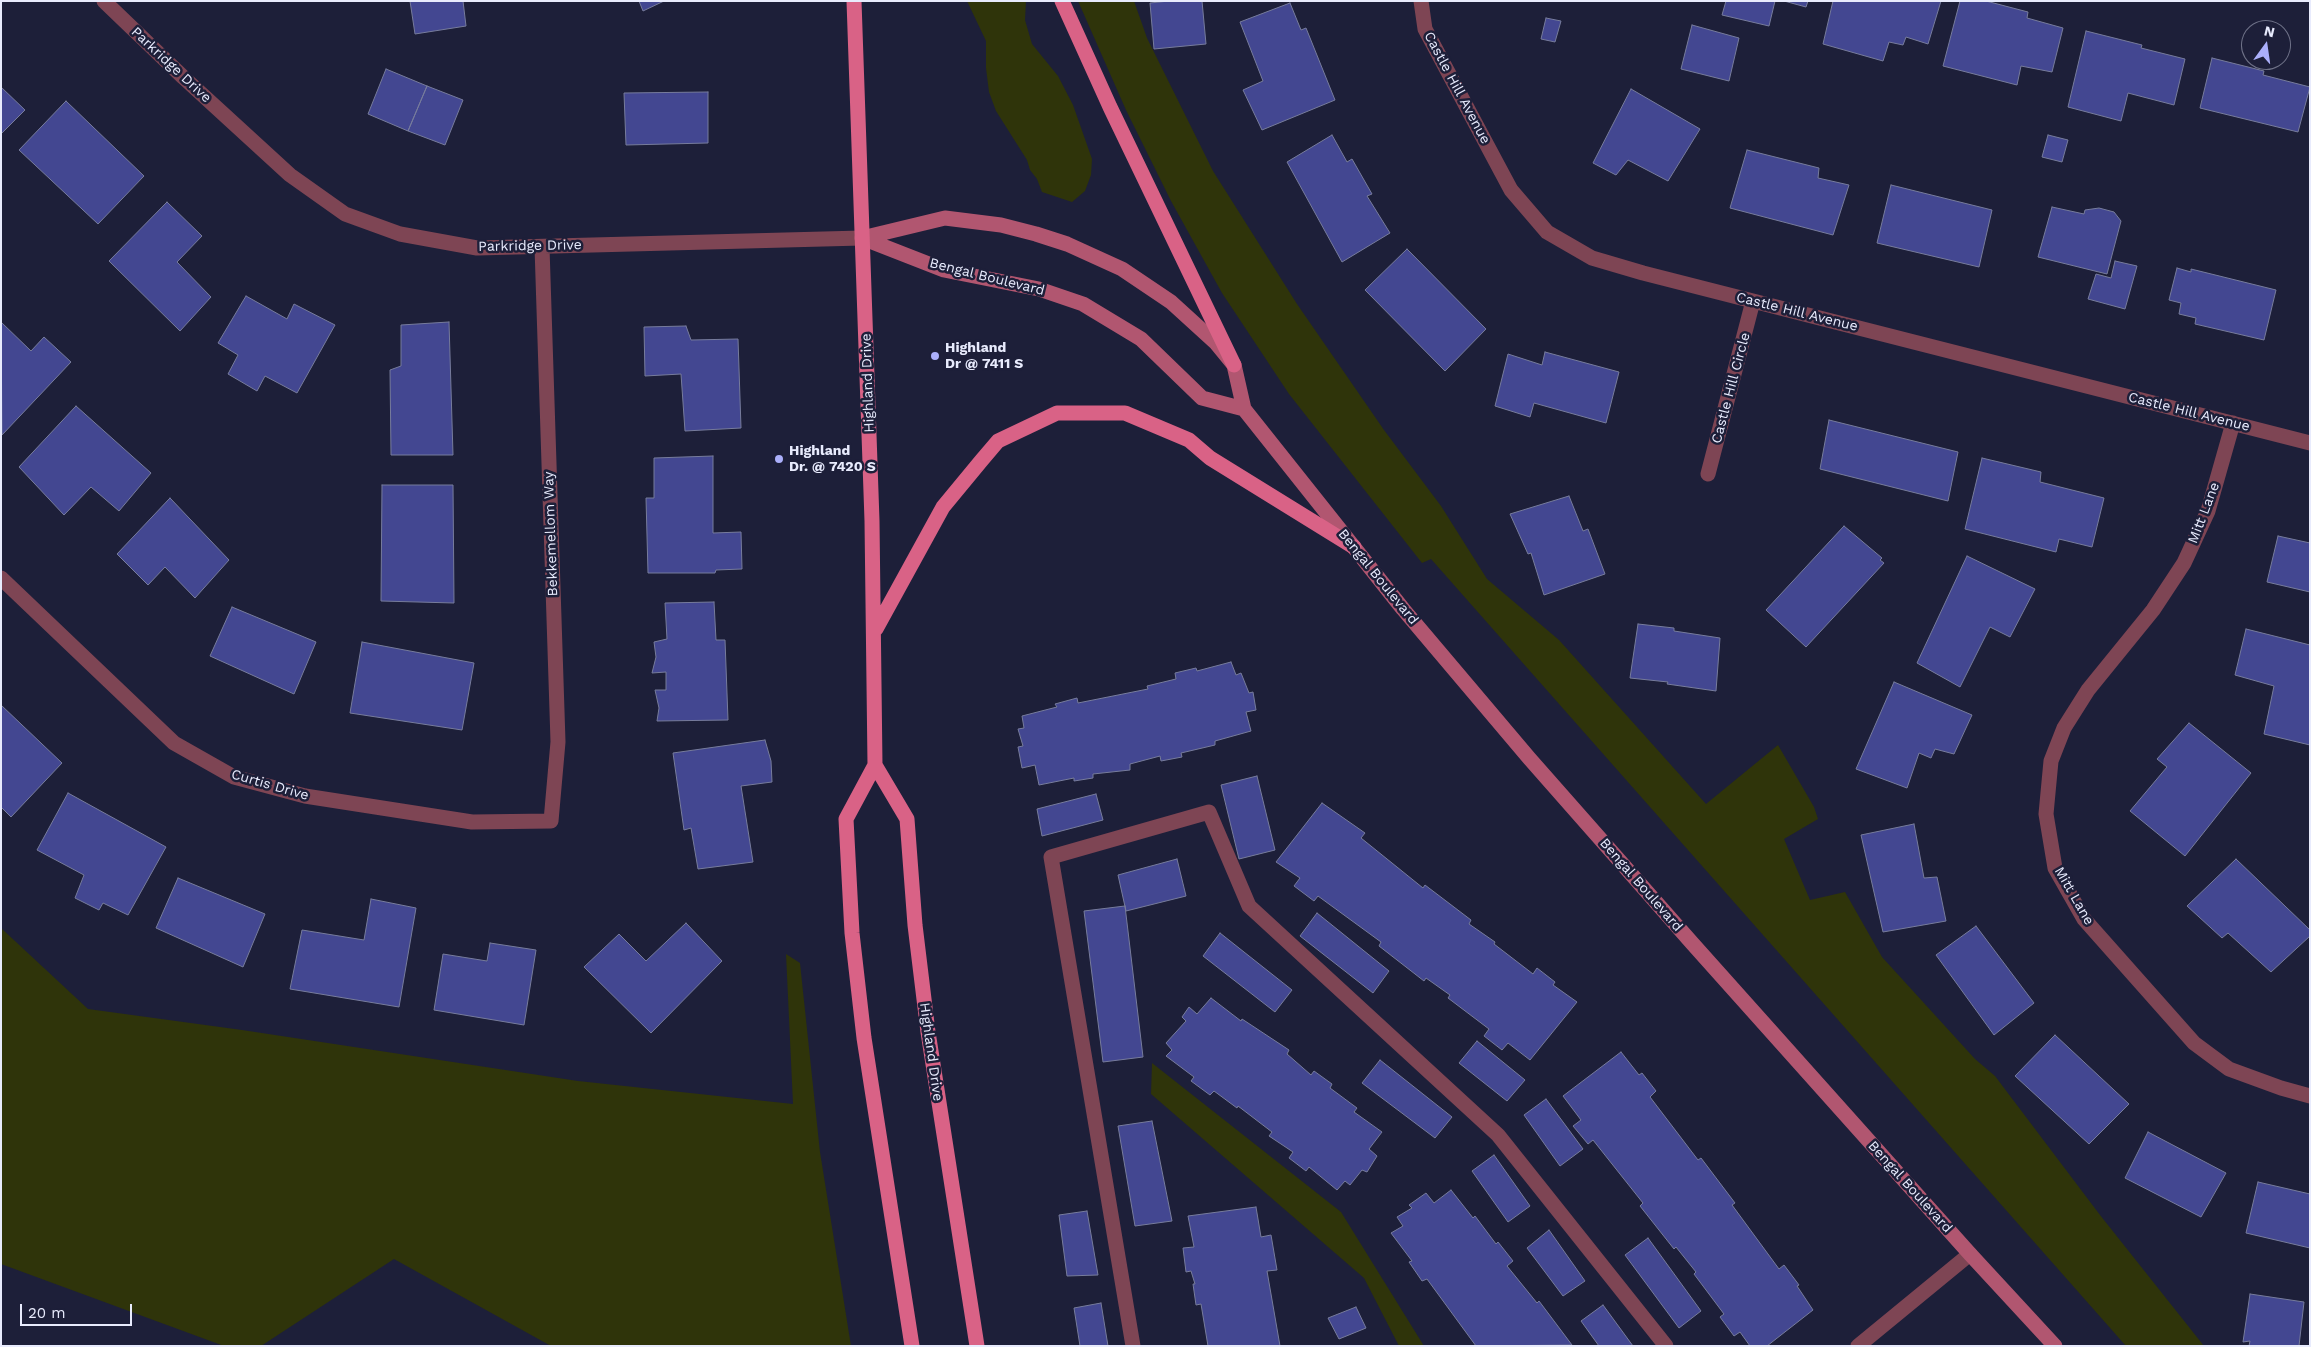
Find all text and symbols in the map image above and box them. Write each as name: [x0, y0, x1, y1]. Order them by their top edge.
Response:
north arrow: [2241, 20, 2291, 70]
text: N: [2262, 22, 2276, 40]
street label: Parkridge Drive: [127, 24, 215, 106]
street label: Castle Hill Avenue: [1420, 29, 1494, 147]
street label: Parkridge Drive: [478, 237, 582, 255]
street label: Bengal Boulevard: [928, 255, 1046, 299]
street label: Castle Hill Avenue: [1734, 289, 1860, 335]
street label: Castle Hill Circle: [1708, 331, 1754, 445]
street label: Highland Drive: [858, 333, 878, 433]
place label: Highland Dr @ 7411 S: [945, 340, 1023, 372]
marker: Highland Dr @ 7411 S: [929, 350, 941, 362]
street label: Castle Hill Avenue: [2126, 389, 2252, 435]
place label: Highland Dr. @ 7420 S: [789, 443, 876, 476]
marker: Highland Dr. @ 7420 S: [773, 453, 785, 465]
street label: Bekkemellom Way: [540, 471, 562, 597]
street label: Mitt Lane: [2185, 480, 2223, 546]
street label: Bengal Boulevard: [1334, 526, 1422, 628]
street label: Curtis Drive: [229, 766, 311, 804]
street label: Bengal Boulevard: [1596, 835, 1686, 935]
street label: Mitt Lane: [2051, 864, 2097, 928]
street label: Highland Drive: [916, 1002, 946, 1102]
street label: Bengal Boulevard: [1864, 1138, 1956, 1236]
scale bar: [22, 1294, 135, 1326]
text: 20 m: [28, 1304, 66, 1322]

